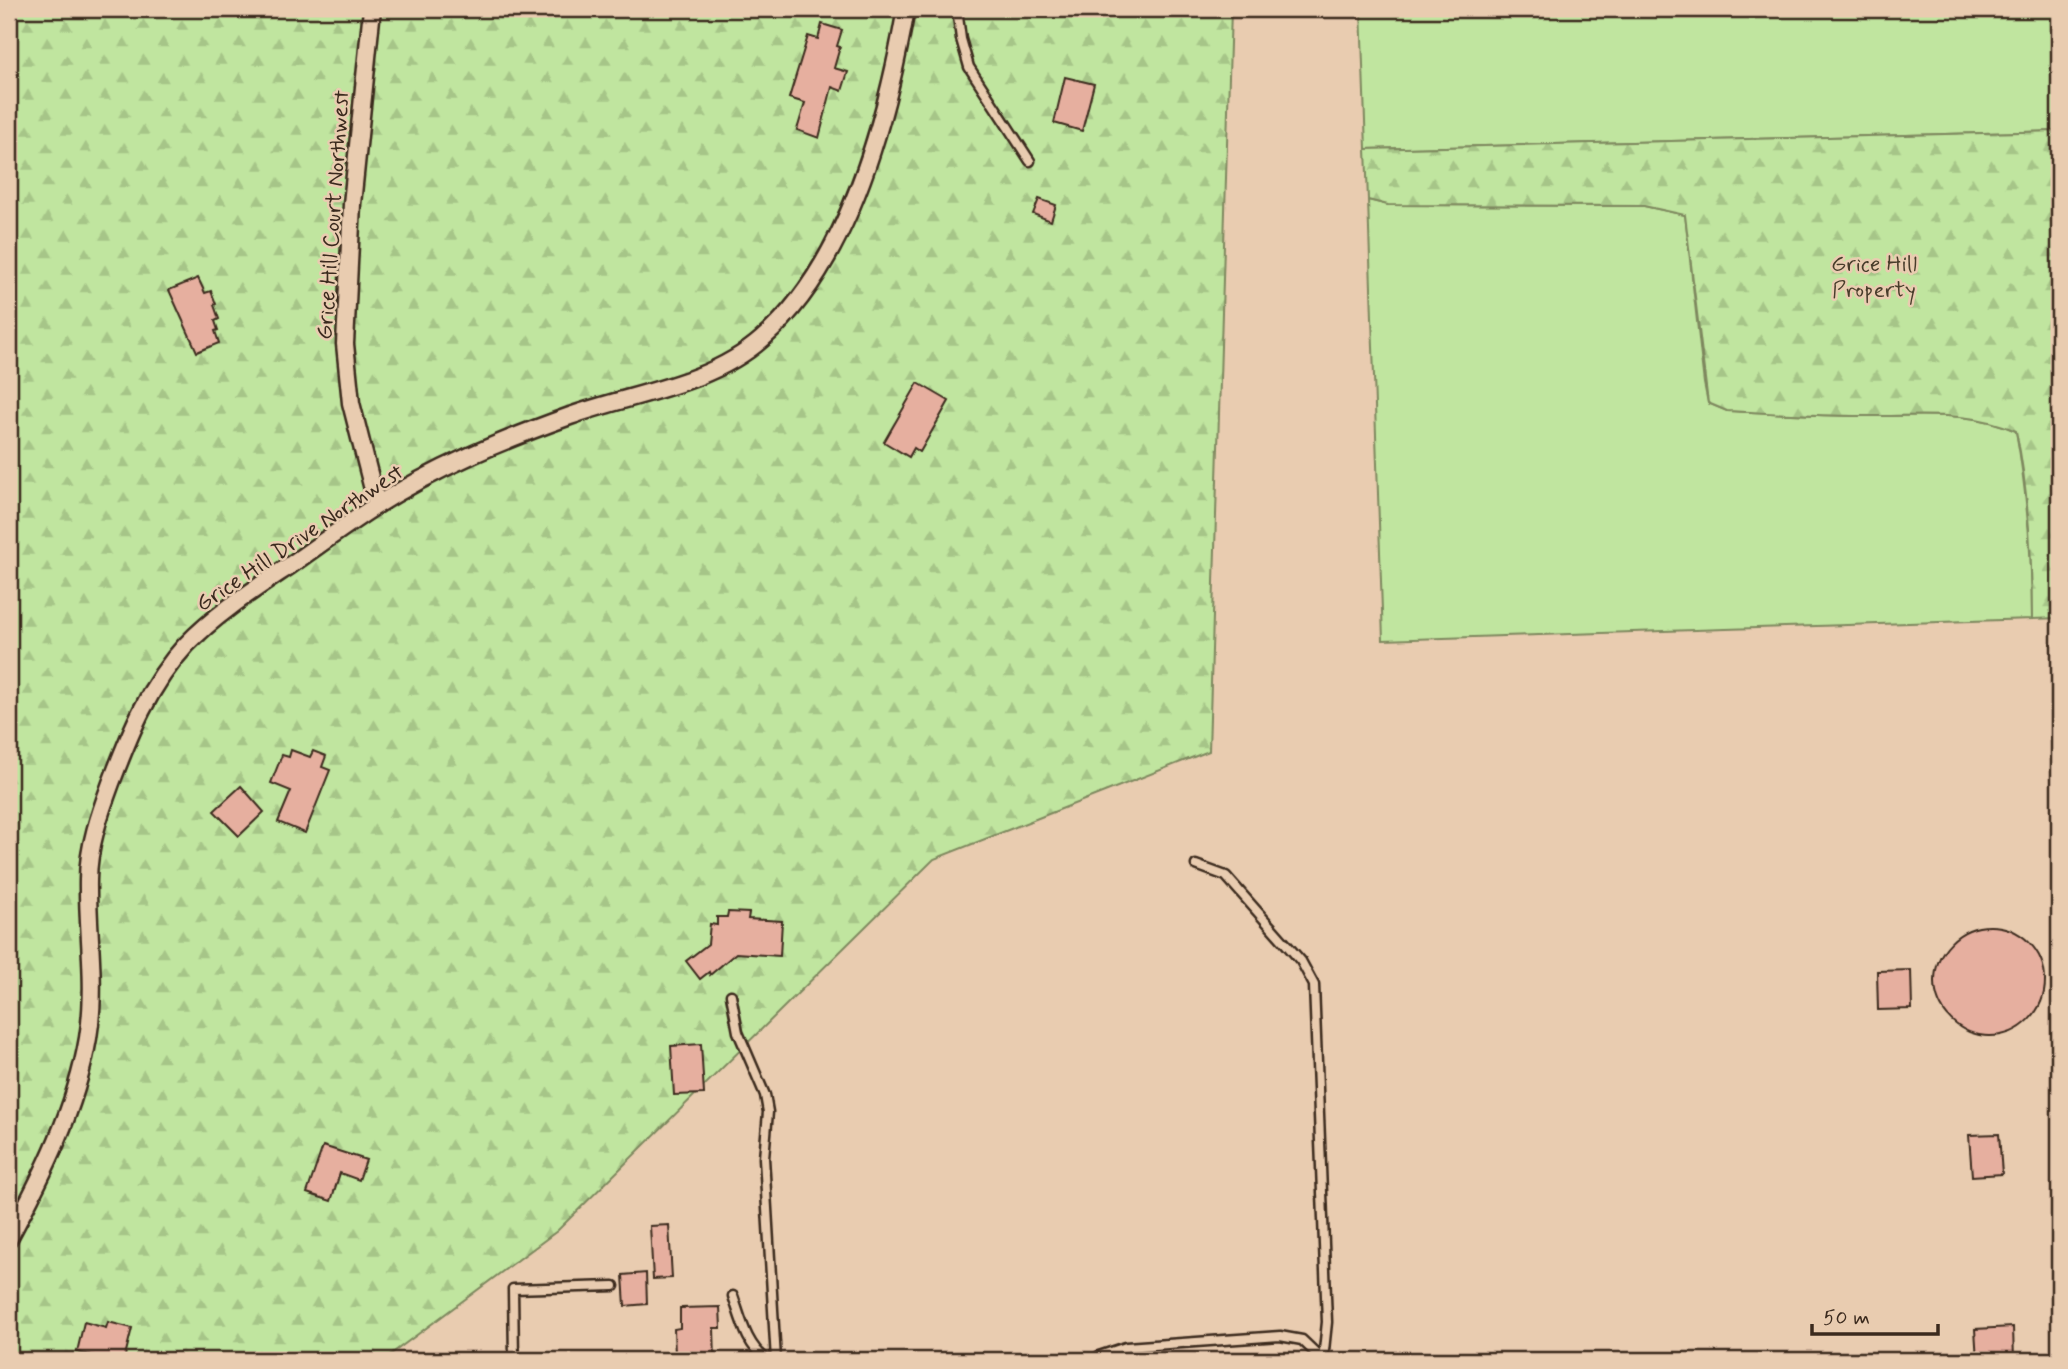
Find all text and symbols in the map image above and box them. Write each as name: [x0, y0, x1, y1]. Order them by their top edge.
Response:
street label: Grice Hill Court Northwest: [310, 89, 358, 341]
park label: Grice Hill Property: [1831, 250, 1917, 306]
street label: Grice Hill Drive Northwest: [190, 458, 410, 619]
scale bar: [1812, 1292, 1938, 1336]
text: 50 m: [1823, 1304, 1870, 1332]

